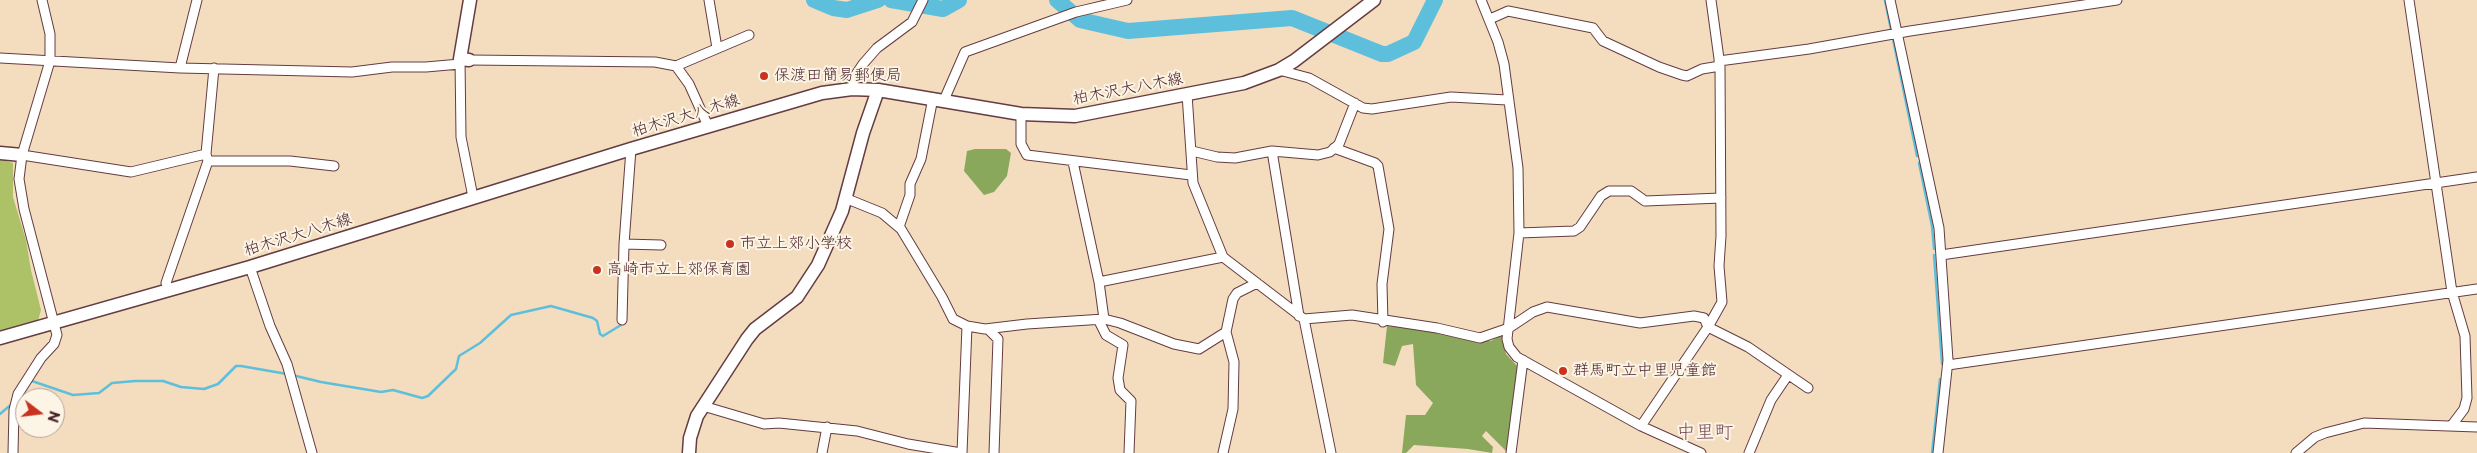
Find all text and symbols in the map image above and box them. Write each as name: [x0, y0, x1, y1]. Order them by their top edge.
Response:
place label: 保渡田簡易郵便局: [774, 66, 902, 86]
street label: 柏木沢大八木線: [1071, 69, 1185, 109]
marker: 保渡田簡易郵便局: [758, 70, 770, 82]
street label: 柏木沢大八木線: [630, 90, 742, 142]
street label: 柏木沢大八木線: [242, 209, 354, 261]
place label: 市立上郊小学校: [740, 234, 852, 254]
marker: 市立上郊小学校: [724, 238, 736, 250]
place label: 高崎市立上郊保育園: [607, 260, 751, 280]
marker: 高崎市立上郊保育園: [591, 264, 603, 276]
place label: 群馬町立中里児童館: [1573, 361, 1717, 381]
marker: 群馬町立中里児童館: [1557, 365, 1569, 377]
north arrow: [15, 388, 65, 438]
text: N: [42, 409, 66, 425]
district label: 中里町: [1677, 422, 1733, 444]

